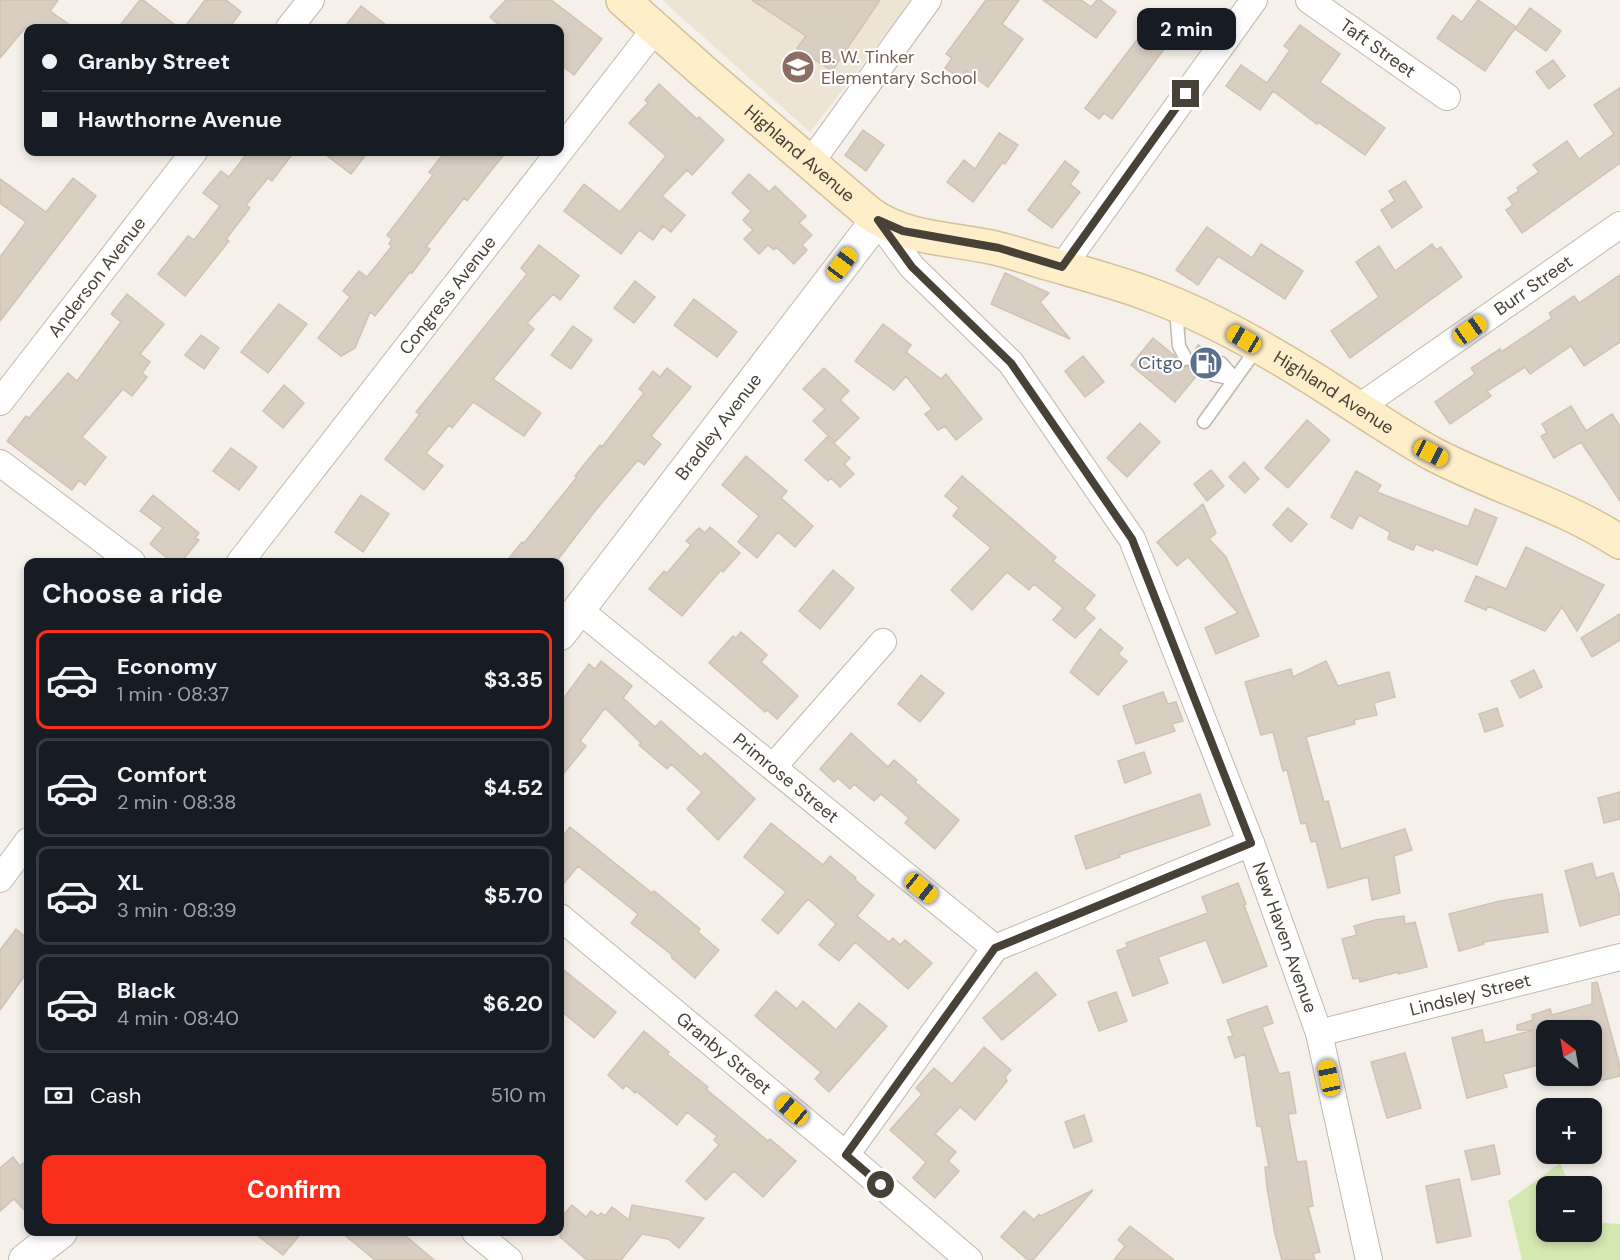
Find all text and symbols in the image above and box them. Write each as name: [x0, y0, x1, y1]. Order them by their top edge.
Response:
callout: 2 min: [1136, 7, 1236, 49]
street label: Taft Street: [1335, 13, 1420, 83]
text: 2 min: [1160, 16, 1213, 42]
place label: B. W. Tinker Elementary School: [821, 45, 977, 90]
text: Granby Street: [78, 47, 230, 76]
school or university icon: B. W. Tinker Elementary School: [780, 49, 816, 85]
route end: [1172, 80, 1199, 107]
street label: Highland Avenue: [739, 100, 860, 208]
text: Hawthorne Avenue: [78, 105, 282, 134]
street label: Anderson Avenue: [42, 212, 151, 342]
street label: Congress Avenue: [394, 231, 502, 360]
car: [824, 244, 860, 284]
street label: Burr Street: [1490, 250, 1577, 321]
car: [1450, 312, 1490, 348]
car: [1224, 322, 1264, 356]
fuel station icon: Citgo: [1188, 345, 1224, 381]
street label: Highland Avenue: [1269, 345, 1399, 440]
place label: Citgo: [1138, 351, 1183, 375]
street label: Bradley Avenue: [670, 368, 767, 485]
car: [1411, 437, 1451, 469]
text: Choose a ride: [42, 576, 223, 611]
text: Economy: [117, 652, 217, 681]
icon: car: [45, 653, 99, 707]
text: $3.35: [484, 665, 543, 694]
text: 1 min · 08:37: [117, 681, 229, 707]
street label: Primrose Street: [728, 728, 844, 828]
text: Comfort: [117, 760, 207, 789]
icon: car: [45, 761, 99, 815]
text: $4.52: [484, 773, 543, 802]
text: 2 min · 08:38: [117, 789, 236, 815]
street label: New Haven Avenue: [1247, 859, 1323, 1016]
text: XL: [117, 868, 144, 897]
icon: car: [45, 869, 99, 923]
car: [901, 870, 941, 906]
text: $5.70: [484, 881, 543, 910]
text: 3 min · 08:39: [117, 897, 237, 923]
street label: Lindsley Street: [1407, 968, 1533, 1022]
text: Black: [117, 976, 176, 1005]
icon: car: [45, 977, 99, 1031]
text: $6.20: [483, 989, 543, 1018]
text: 4 min · 08:40: [117, 1005, 239, 1031]
street label: Granby Street: [671, 1007, 776, 1100]
north arrow: [1536, 1020, 1602, 1086]
map controls: [1536, 1020, 1602, 1242]
car: [1316, 1059, 1342, 1097]
icon: cash: [42, 1079, 75, 1112]
text: Cash: [90, 1081, 141, 1110]
text: 510 m: [491, 1082, 546, 1108]
car: [772, 1092, 812, 1128]
button: +: [1536, 1098, 1602, 1164]
button: Confirm: [42, 1155, 546, 1224]
route start: [867, 1171, 894, 1198]
button: −: [1536, 1176, 1602, 1242]

